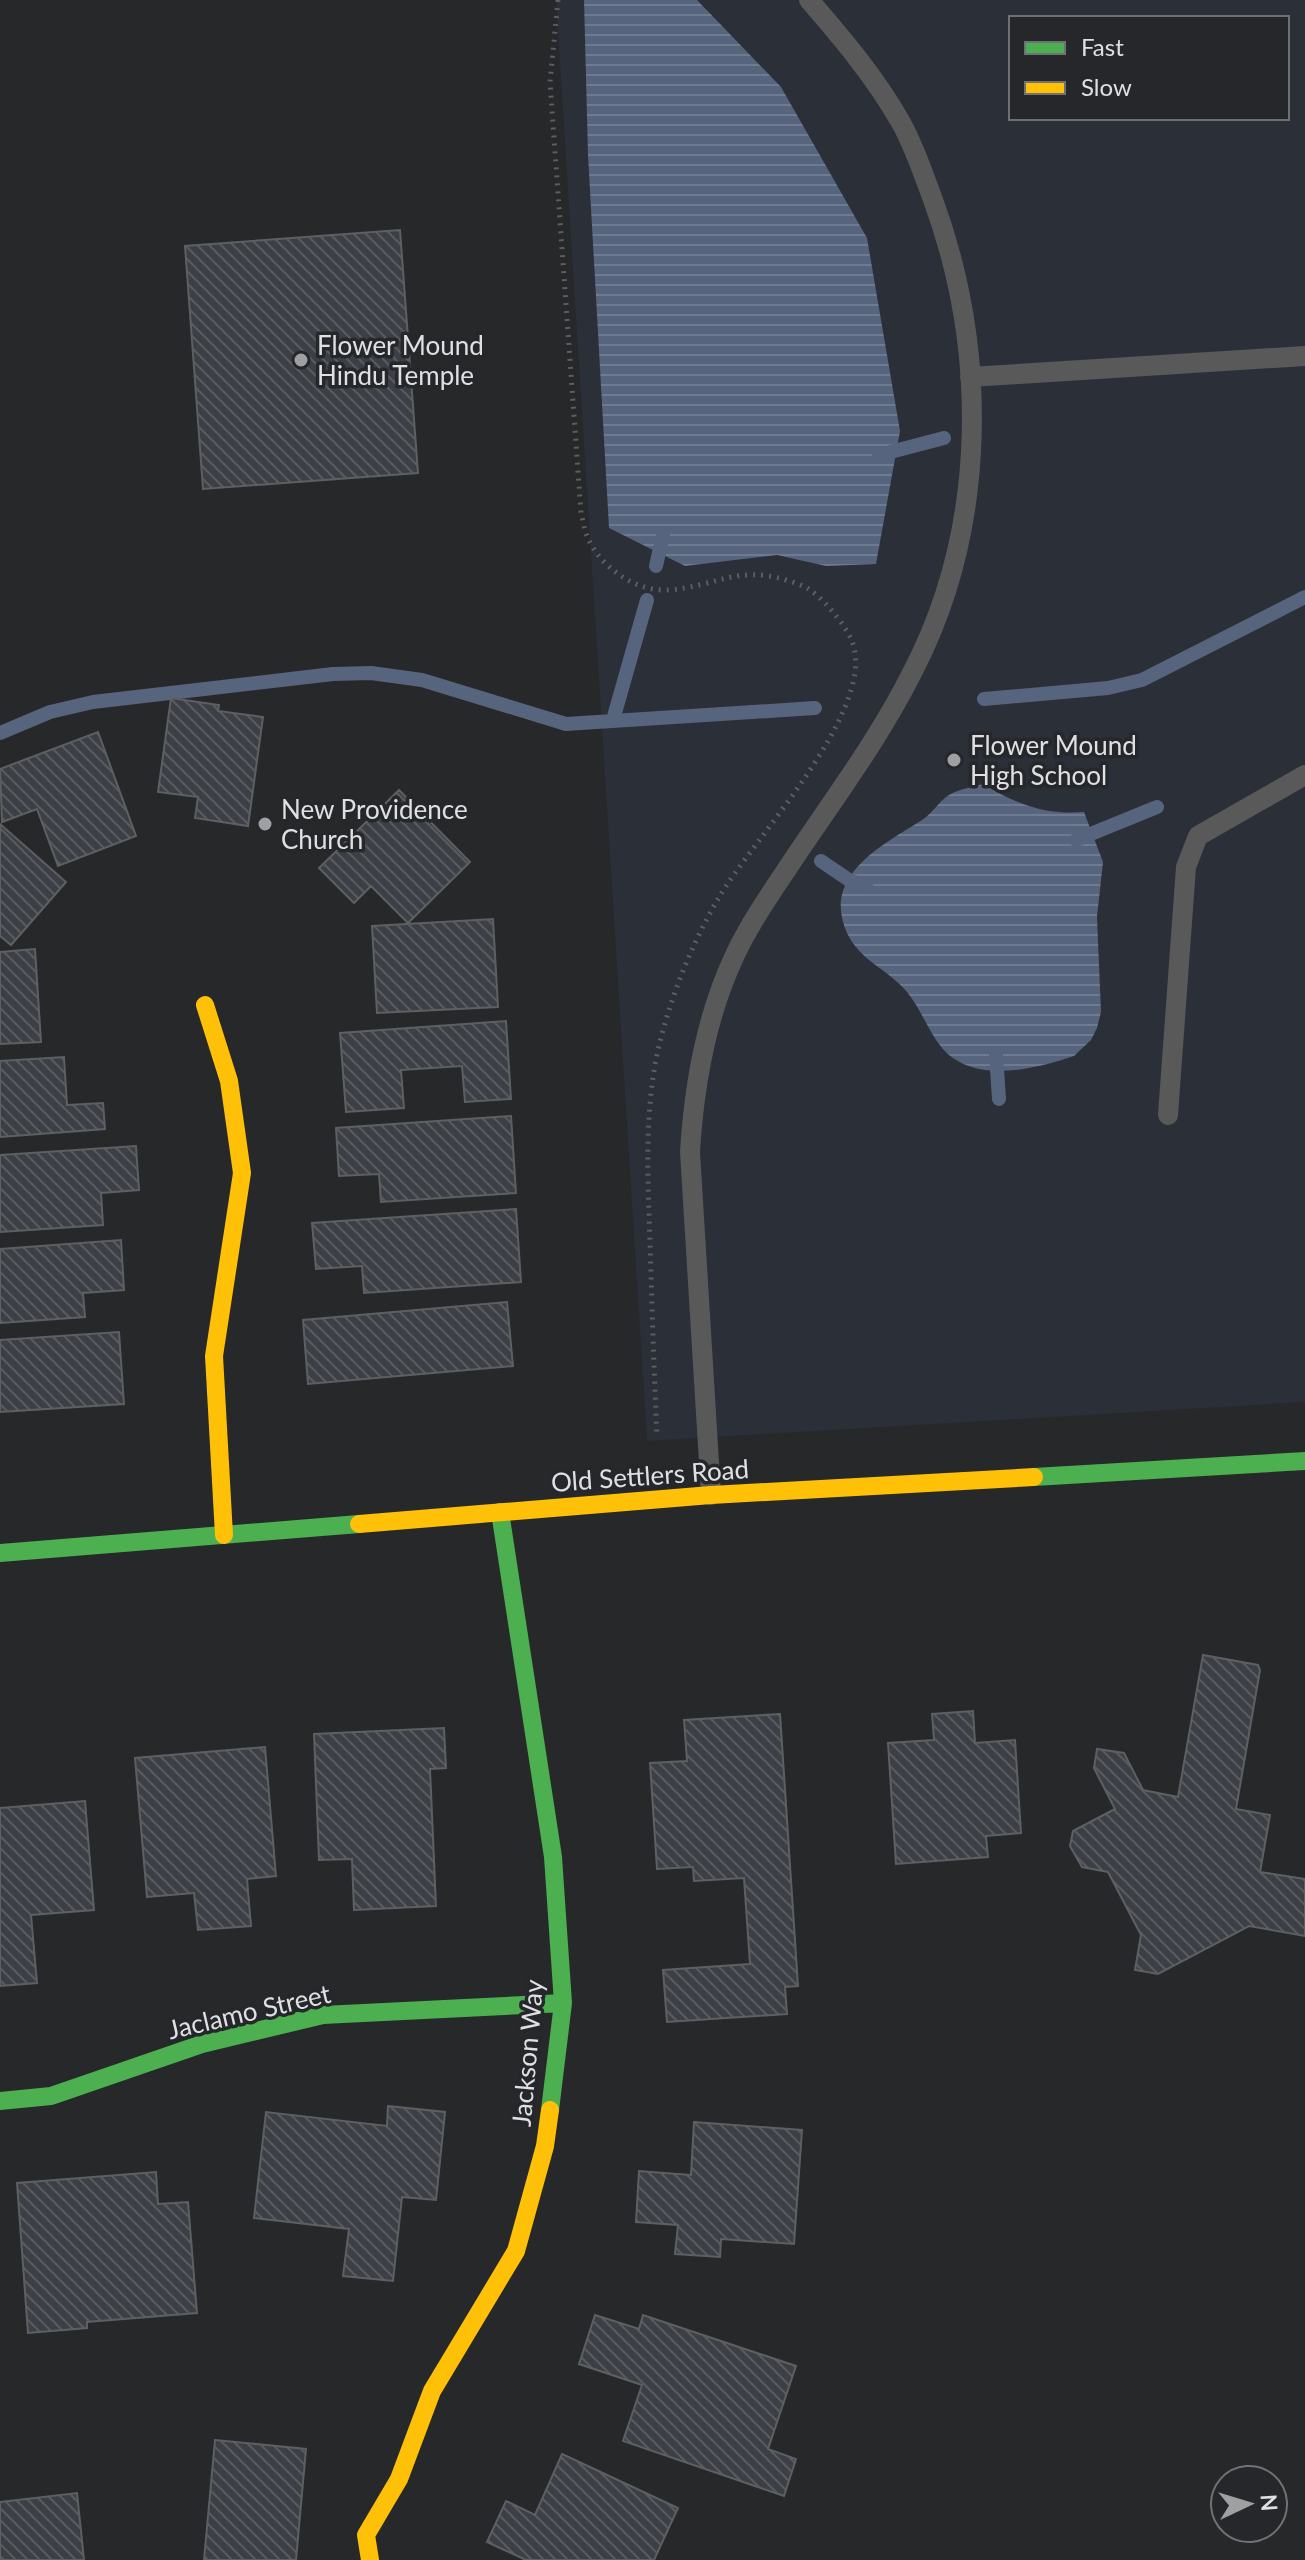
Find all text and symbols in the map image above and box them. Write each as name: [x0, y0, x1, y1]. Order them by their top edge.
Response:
legend: [1009, 16, 1289, 120]
text: Fast: [1081, 32, 1124, 61]
text: Slow: [1081, 72, 1132, 101]
place label: Flower Mound Hindu Temple: [317, 329, 484, 391]
marker: Flower Mound Hindu Temple: [292, 351, 310, 369]
place label: Flower Mound High School: [970, 729, 1137, 791]
marker: Flower Mound High School: [945, 751, 963, 769]
place label: New Providence Church: [281, 793, 468, 855]
marker: New Providence Church: [256, 815, 274, 833]
street label: Old Settlers Road: [550, 1452, 750, 1498]
street label: Jaclamo Street: [164, 1977, 334, 2045]
street label: Jackson Way: [505, 1978, 549, 2128]
north arrow: [1209, 2464, 1289, 2544]
text: N: [1255, 2493, 1284, 2512]

